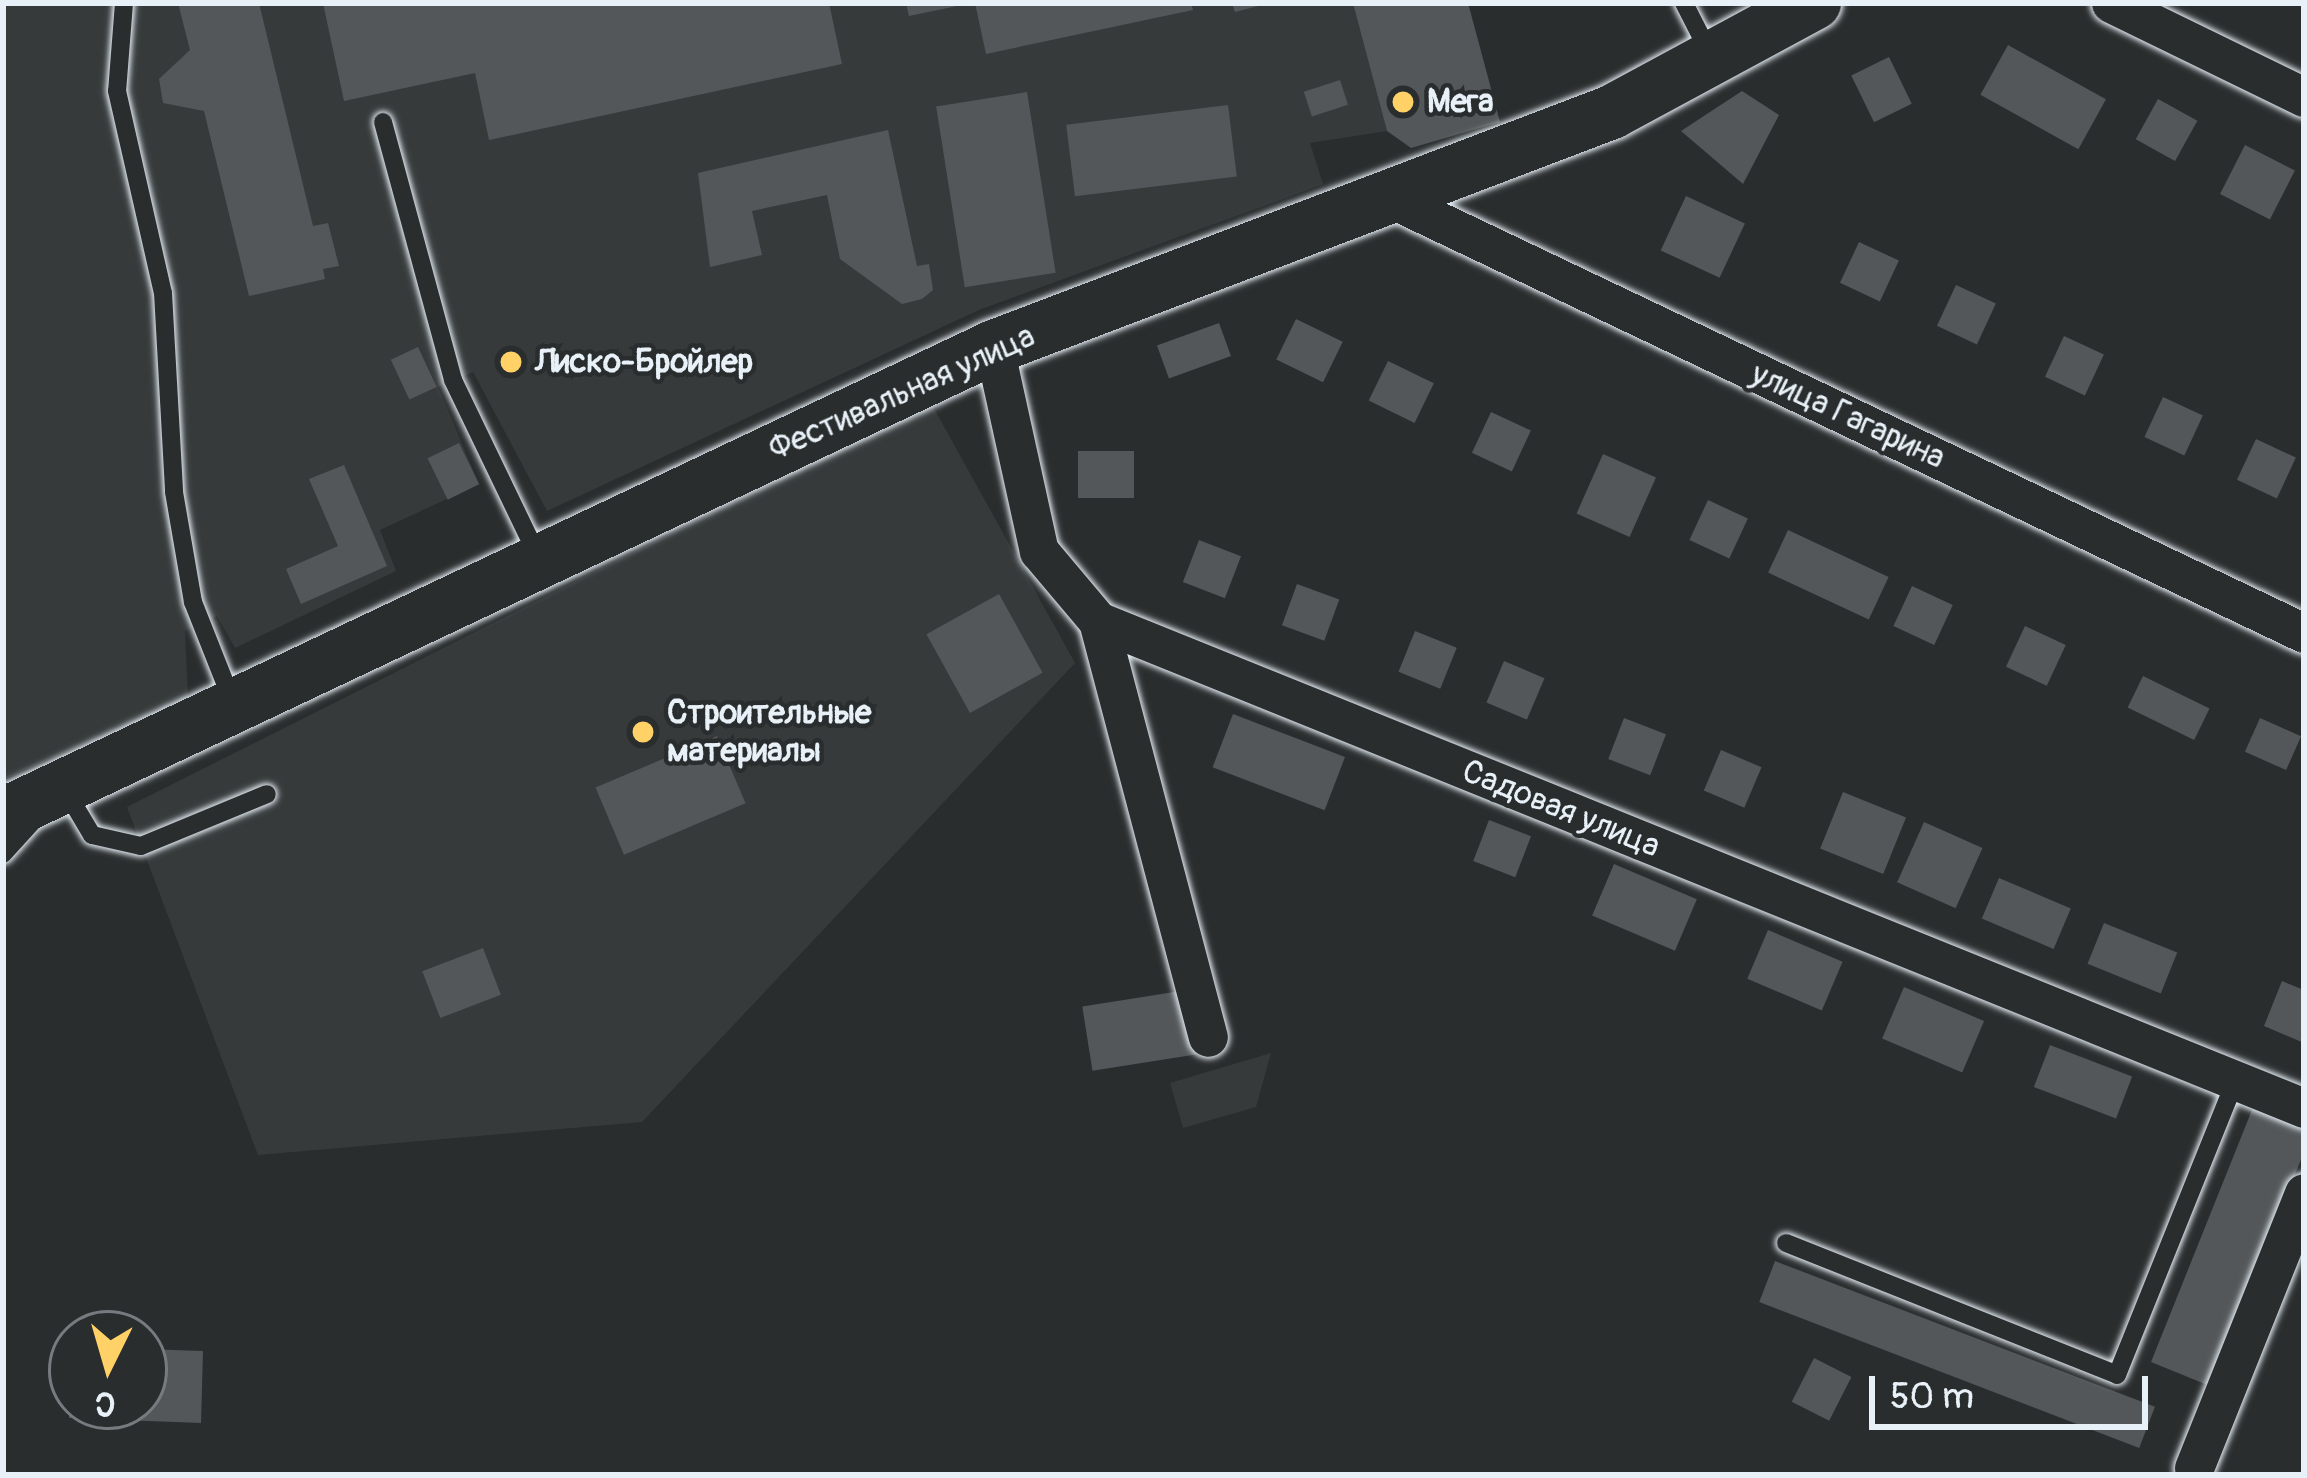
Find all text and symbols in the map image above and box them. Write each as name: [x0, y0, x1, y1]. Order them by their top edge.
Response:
place label: Мега: [1427, 82, 1494, 122]
marker: Мега: [1390, 89, 1416, 115]
street label: Фестивальная улица: [763, 317, 1041, 469]
place label: Лиско-Бройлер: [535, 342, 753, 382]
marker: Лиско-Бройлер: [498, 349, 524, 375]
street label: улица Гагарина: [1745, 354, 1951, 478]
place label: Строительные материалы: [667, 693, 871, 771]
marker: Строительные материалы: [630, 719, 656, 745]
street label: Садовая улица: [1456, 751, 1666, 867]
north arrow: [48, 1310, 168, 1430]
scale bar: [1875, 1352, 2154, 1426]
text: 50 m: [1890, 1374, 1974, 1419]
text: С: [93, 1382, 117, 1425]

